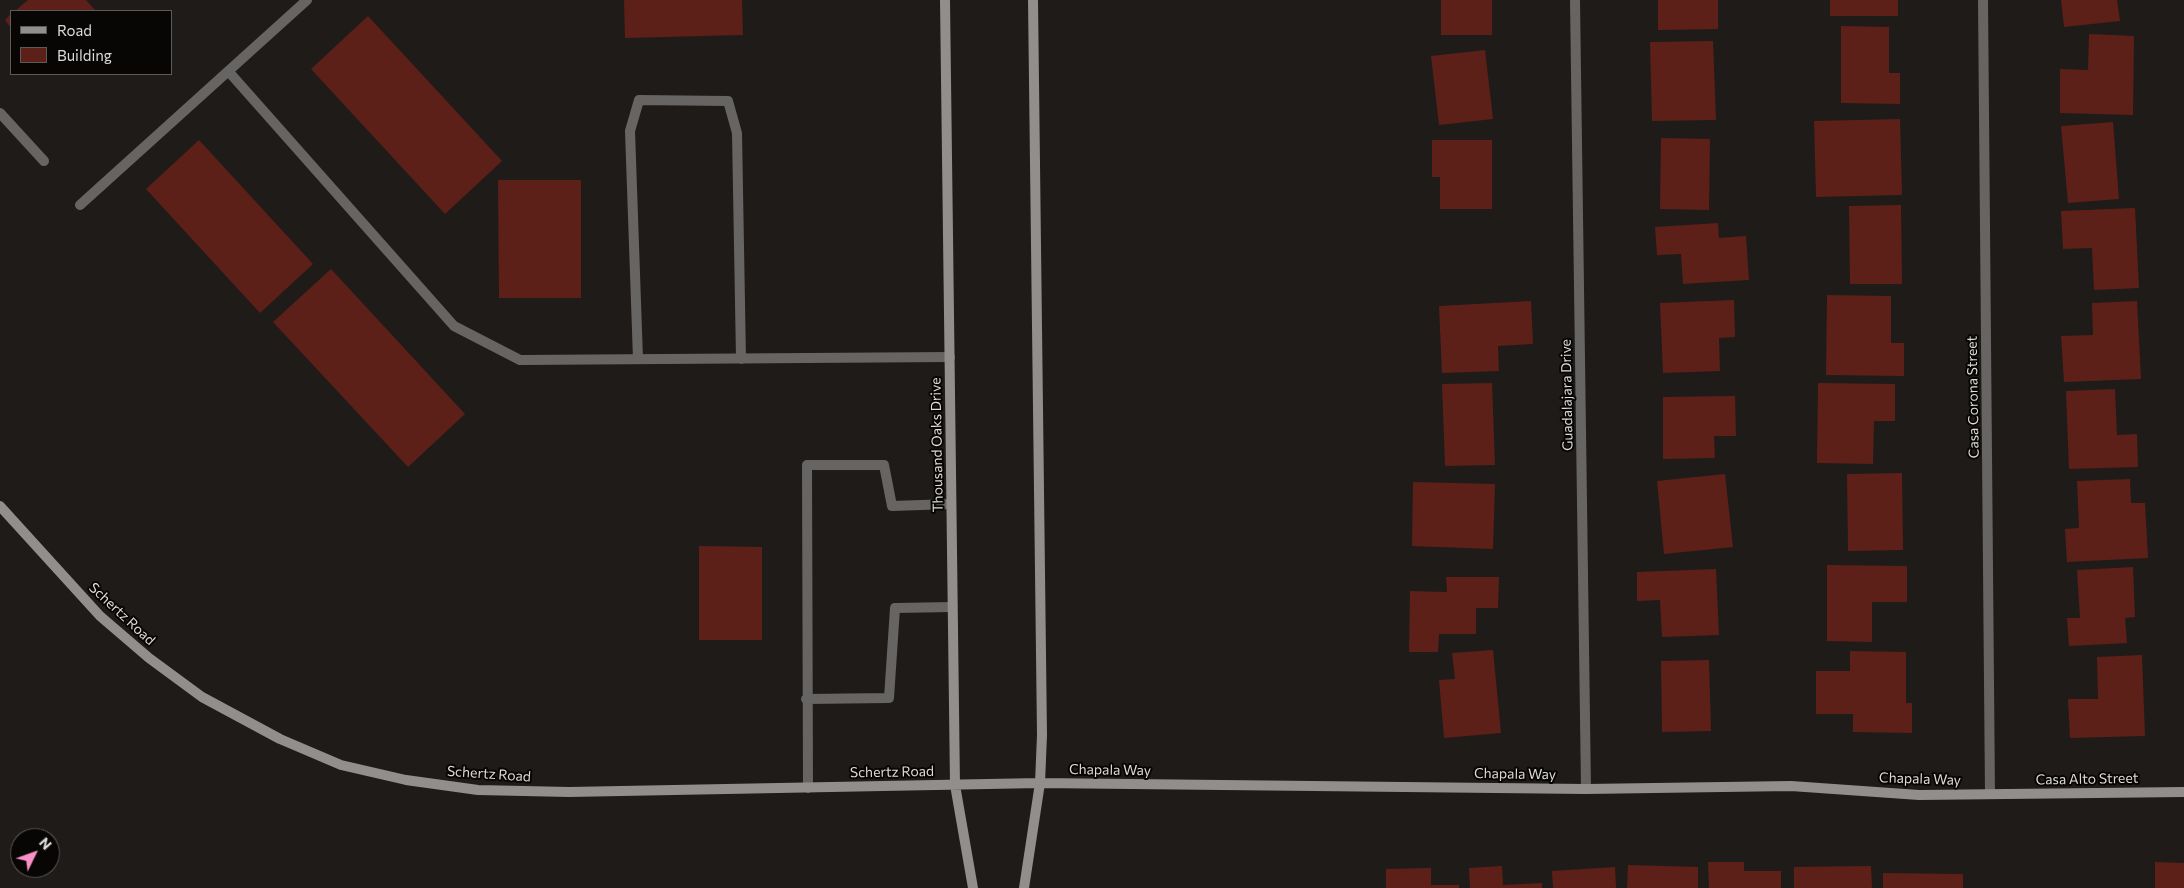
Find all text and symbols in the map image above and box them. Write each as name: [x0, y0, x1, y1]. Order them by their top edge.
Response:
legend: [10, 10, 172, 75]
text: Road: [57, 21, 92, 39]
text: Building: [57, 46, 112, 64]
street label: Casa Corona Street: [1964, 336, 1982, 458]
street label: Guadalajara Drive: [1558, 339, 1576, 451]
street label: Thousand Oaks Drive: [927, 377, 947, 513]
street label: Schertz Road: [85, 579, 159, 649]
street label: Chapala Way: [1069, 761, 1151, 779]
street label: Schertz Road: [446, 763, 532, 785]
street label: Schertz Road: [850, 763, 934, 781]
street label: Chapala Way: [1474, 765, 1556, 783]
street label: Chapala Way: [1879, 769, 1961, 789]
street label: Casa Alto Street: [2035, 770, 2139, 788]
north arrow: [10, 828, 60, 878]
text: N: [36, 834, 56, 853]

